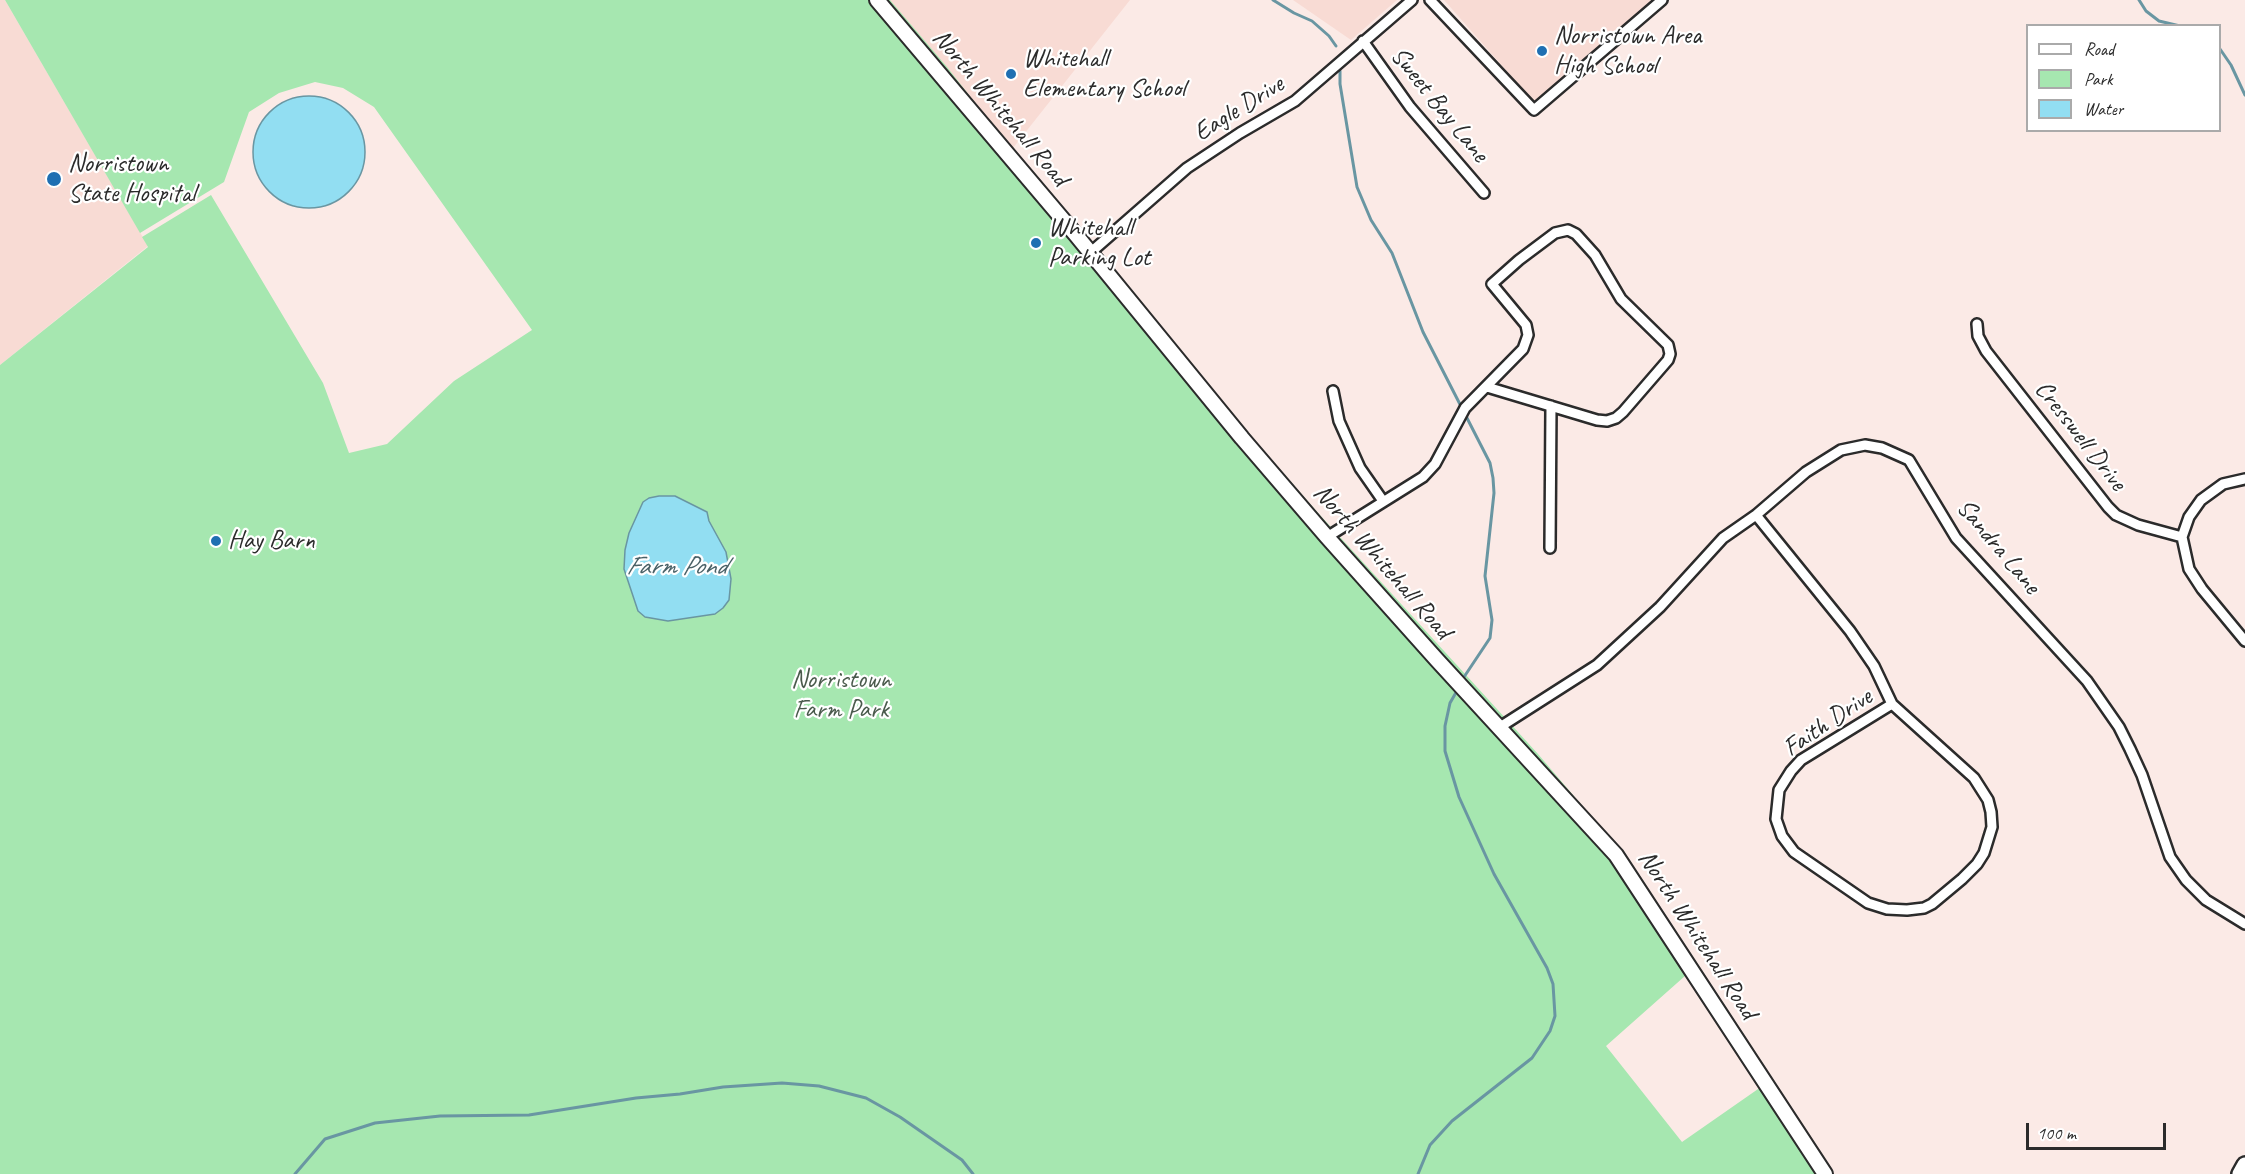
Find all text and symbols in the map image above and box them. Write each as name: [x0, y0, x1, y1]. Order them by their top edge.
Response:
place label: Norristown Area High School: [1554, 20, 1701, 82]
street label: North Whitehall Road: [925, 23, 1075, 193]
legend: [2026, 24, 2221, 132]
text: Road: [2084, 38, 2114, 60]
street label: Sweet Bay Lane: [1383, 41, 1495, 169]
place label: Whitehall Elementary School: [1023, 43, 1185, 104]
marker: Norristown Area High School: [1535, 44, 1549, 58]
marker: Whitehall Elementary School: [1004, 67, 1018, 81]
text: Park: [2084, 68, 2113, 90]
street label: Eagle Drive: [1188, 69, 1290, 149]
text: Water: [2084, 98, 2123, 120]
place label: Norristown State Hospital: [68, 148, 196, 210]
marker: Norristown State Hospital: [45, 170, 63, 188]
place label: Whitehall Parking Lot: [1048, 212, 1150, 274]
marker: Whitehall Parking Lot: [1029, 236, 1043, 250]
street label: Cresswell Drive: [2027, 375, 2133, 497]
street label: North Whitehall Road: [1306, 478, 1458, 646]
street label: Sandra Lane: [1949, 493, 2047, 601]
place label: Hay Barn: [228, 525, 315, 557]
marker: Hay Barn: [209, 534, 223, 548]
water label: Farm Pond: [626, 551, 726, 583]
park label: Norristown Farm Park: [791, 664, 891, 726]
street label: Faith Drive: [1778, 682, 1878, 764]
street label: North Whitehall Road: [1631, 845, 1763, 1025]
scale bar: [2029, 1111, 2168, 1149]
text: 100 m: [2037, 1122, 2076, 1144]

